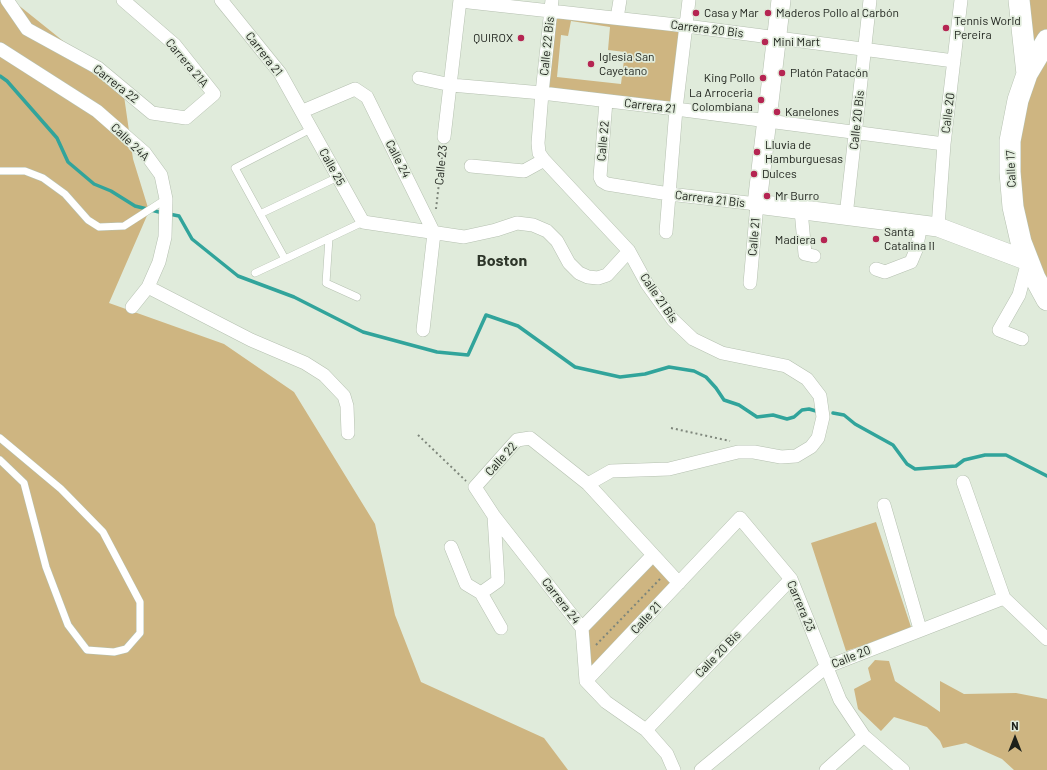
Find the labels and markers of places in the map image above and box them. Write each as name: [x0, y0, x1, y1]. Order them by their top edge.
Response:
place label: Casa y Mar: [704, 6, 759, 20]
place label: Maderos Pollo al Carbón: [776, 6, 899, 20]
marker: Casa y Mar: [691, 8, 701, 18]
marker: Maderos Pollo al Carbón: [763, 8, 773, 18]
place label: Tennis World Pereira: [954, 14, 1021, 42]
marker: Tennis World Pereira: [941, 23, 951, 33]
place label: QUIROX: [473, 31, 513, 45]
marker: QUIROX: [516, 33, 526, 43]
place label: Mini Mart: [773, 35, 820, 49]
marker: Mini Mart: [760, 37, 770, 47]
place label: Iglesia San Cayetano: [599, 50, 655, 78]
marker: Iglesia San Cayetano: [586, 59, 596, 69]
place label: Platón Patacón: [790, 66, 868, 80]
marker: Platón Patacón: [777, 68, 787, 78]
place label: King Pollo: [704, 71, 755, 85]
marker: King Pollo: [758, 73, 768, 83]
place label: La Arroceria Colombiana: [689, 86, 753, 114]
marker: La Arroceria Colombiana: [756, 95, 766, 105]
place label: Kanelones: [785, 105, 839, 119]
marker: Kanelones: [772, 107, 782, 117]
place label: Lluvia de Hamburguesas: [765, 138, 843, 166]
marker: Lluvia de Hamburguesas: [752, 147, 762, 157]
place label: Dulces: [762, 167, 797, 181]
marker: Dulces: [749, 169, 759, 179]
place label: Mr Burro: [775, 189, 819, 203]
marker: Mr Burro: [762, 191, 772, 201]
place label: Santa Catalina II: [884, 225, 935, 253]
place label: Madiera: [775, 233, 816, 247]
marker: Santa Catalina II: [871, 234, 881, 244]
marker: Madiera: [819, 235, 829, 245]

